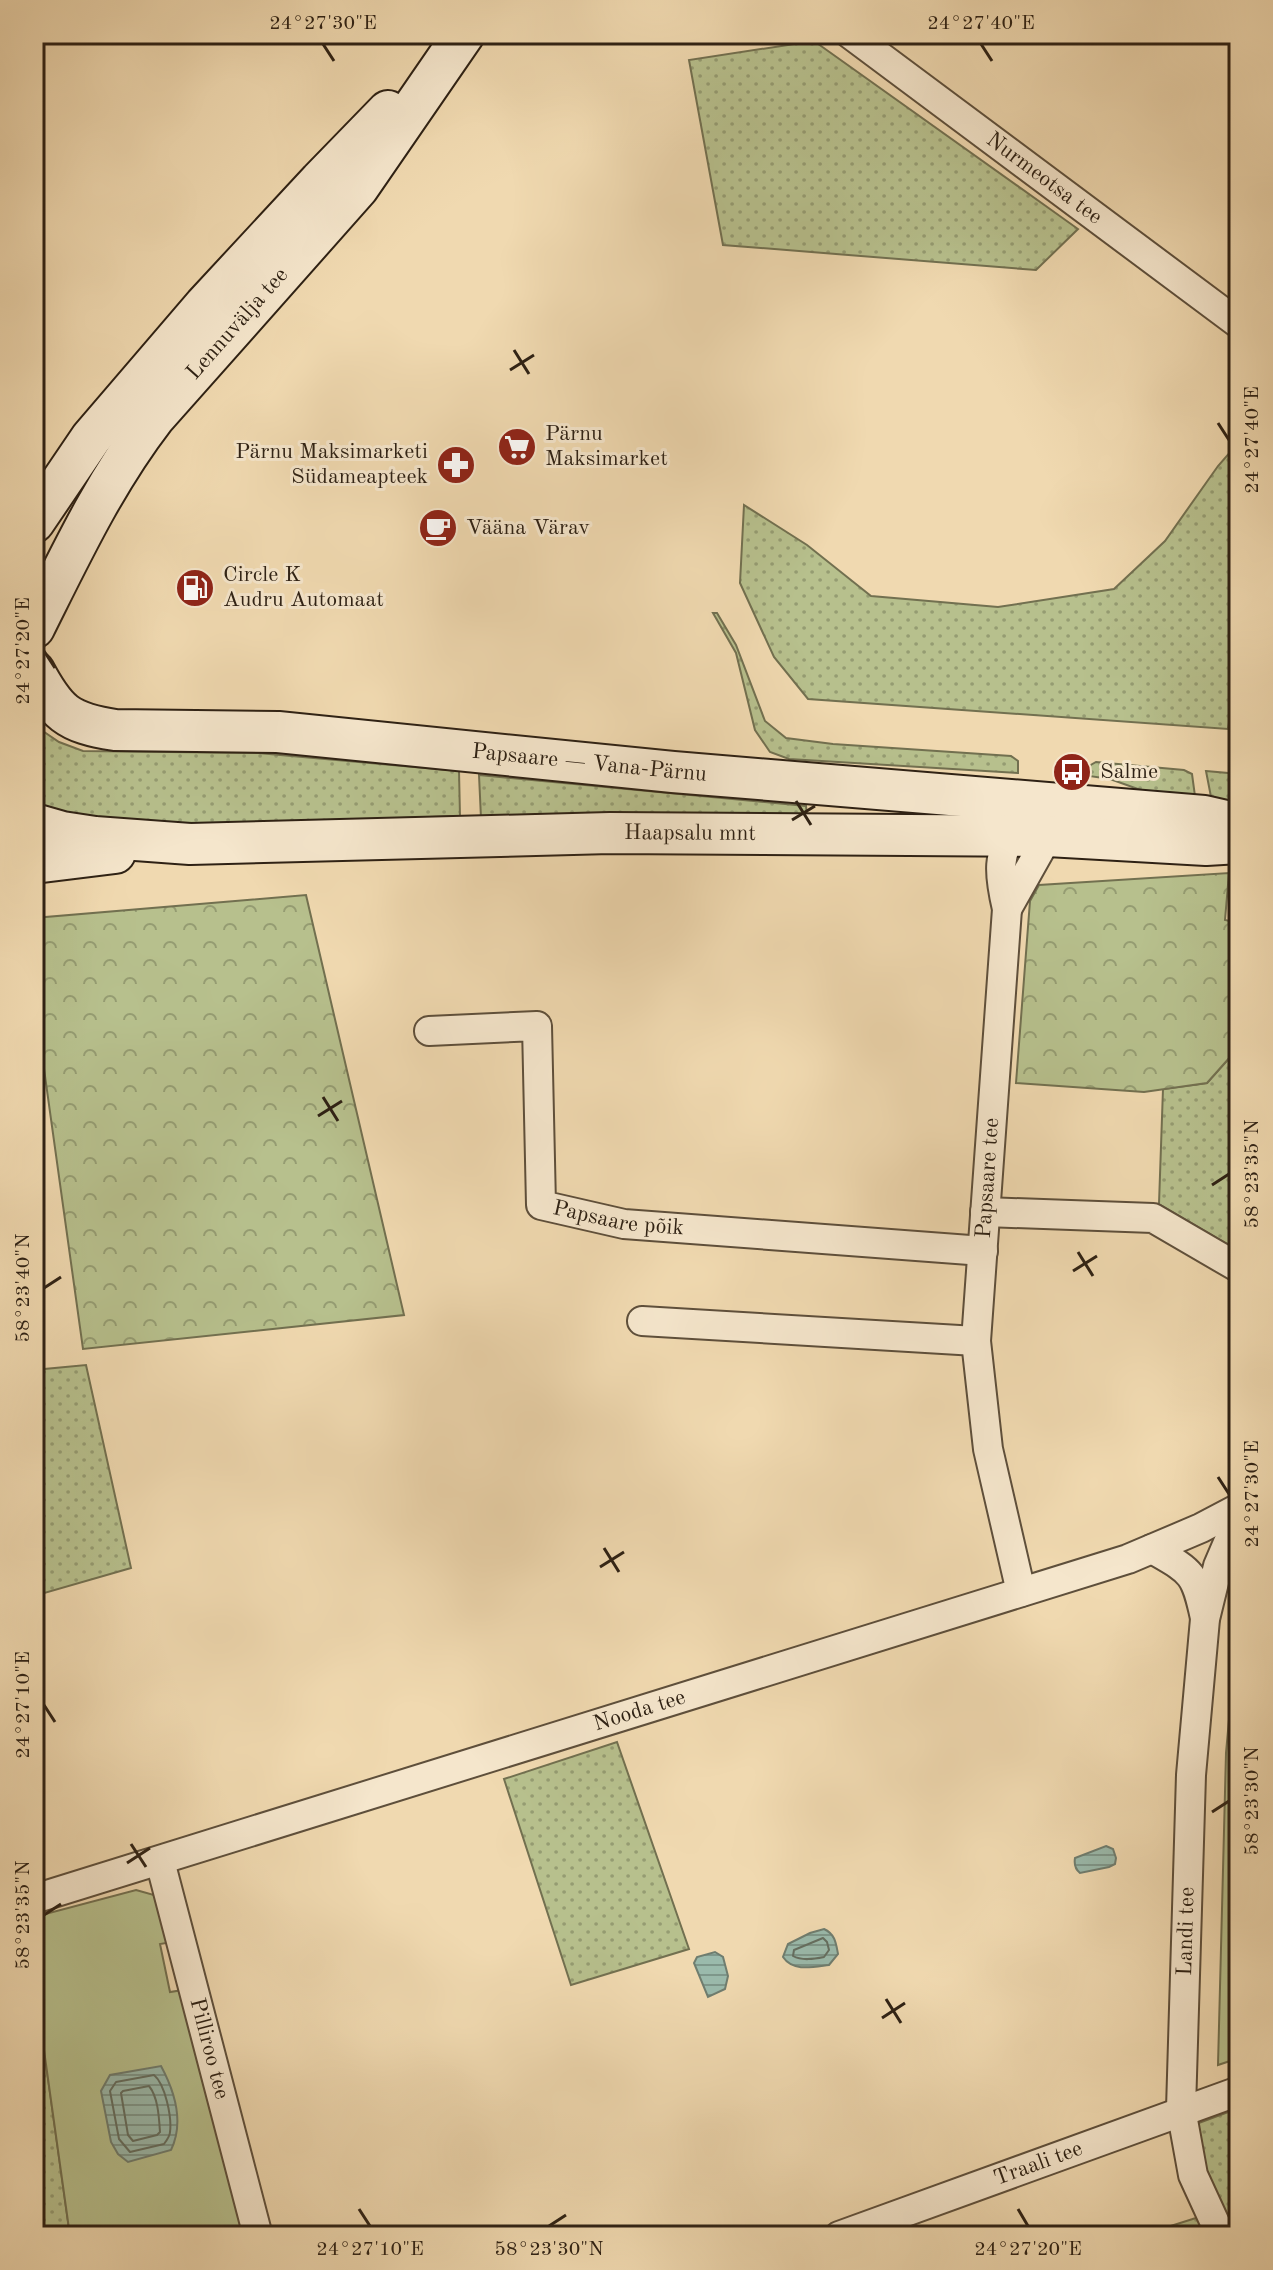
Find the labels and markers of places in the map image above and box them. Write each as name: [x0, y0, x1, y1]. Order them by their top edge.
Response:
place label: Pärnu Maksimarket: [545, 423, 668, 470]
supermarket icon: Pärnu Maksimarket: [496, 426, 538, 468]
place label: Pärnu Maksimarketi Südameapteek: [235, 441, 428, 488]
pharmacy icon: Pärnu Maksimarketi Südameapteek: [435, 444, 477, 486]
cafe icon: Vääna Värav: [417, 507, 459, 549]
place label: Vääna Värav: [466, 517, 590, 539]
place label: Circle K Audru Automaat: [223, 564, 384, 611]
fuel station icon: Circle K Audru Automaat: [174, 567, 216, 609]
bus stop icon: Salme: [1051, 751, 1093, 793]
place label: Salme: [1100, 761, 1158, 783]

